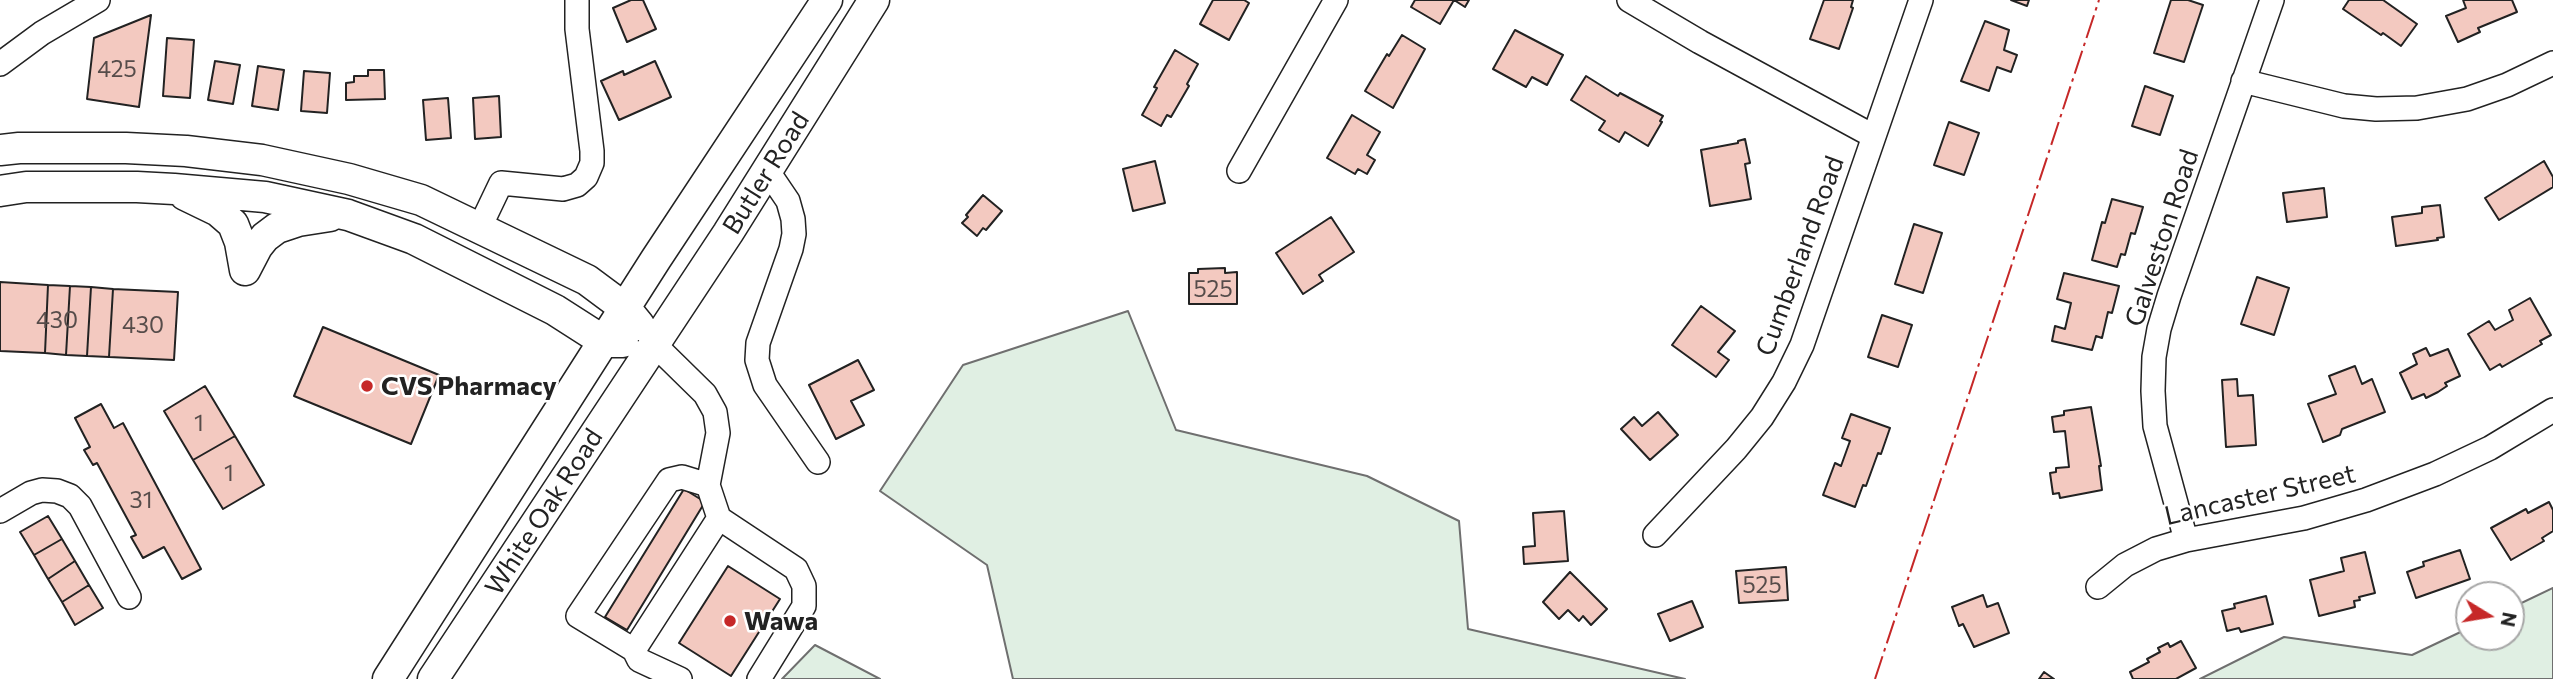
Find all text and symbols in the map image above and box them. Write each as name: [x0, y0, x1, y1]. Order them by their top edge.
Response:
house number: 425: [97, 55, 137, 83]
street label: Butler Road: [716, 106, 816, 240]
street label: Galveston Road: [2119, 146, 2205, 330]
street label: Cumberland Road: [1749, 152, 1851, 360]
house number: 525: [1193, 275, 1233, 303]
house number: 430: [36, 306, 78, 334]
house number: 430: [122, 311, 164, 339]
place label: CVS Pharmacy: [381, 370, 557, 402]
marker: CVS Pharmacy: [359, 378, 375, 394]
house number: 1: [194, 409, 204, 437]
street label: White Oak Road: [479, 423, 609, 601]
street label: Lancaster Street: [2162, 458, 2358, 532]
house number: 1: [224, 459, 234, 487]
house number: 31: [130, 486, 152, 514]
house number: 525: [1742, 571, 1782, 599]
north arrow: [2455, 581, 2525, 651]
place label: Wawa: [744, 605, 818, 637]
text: N: [2496, 611, 2522, 629]
marker: Wawa: [722, 613, 738, 629]

